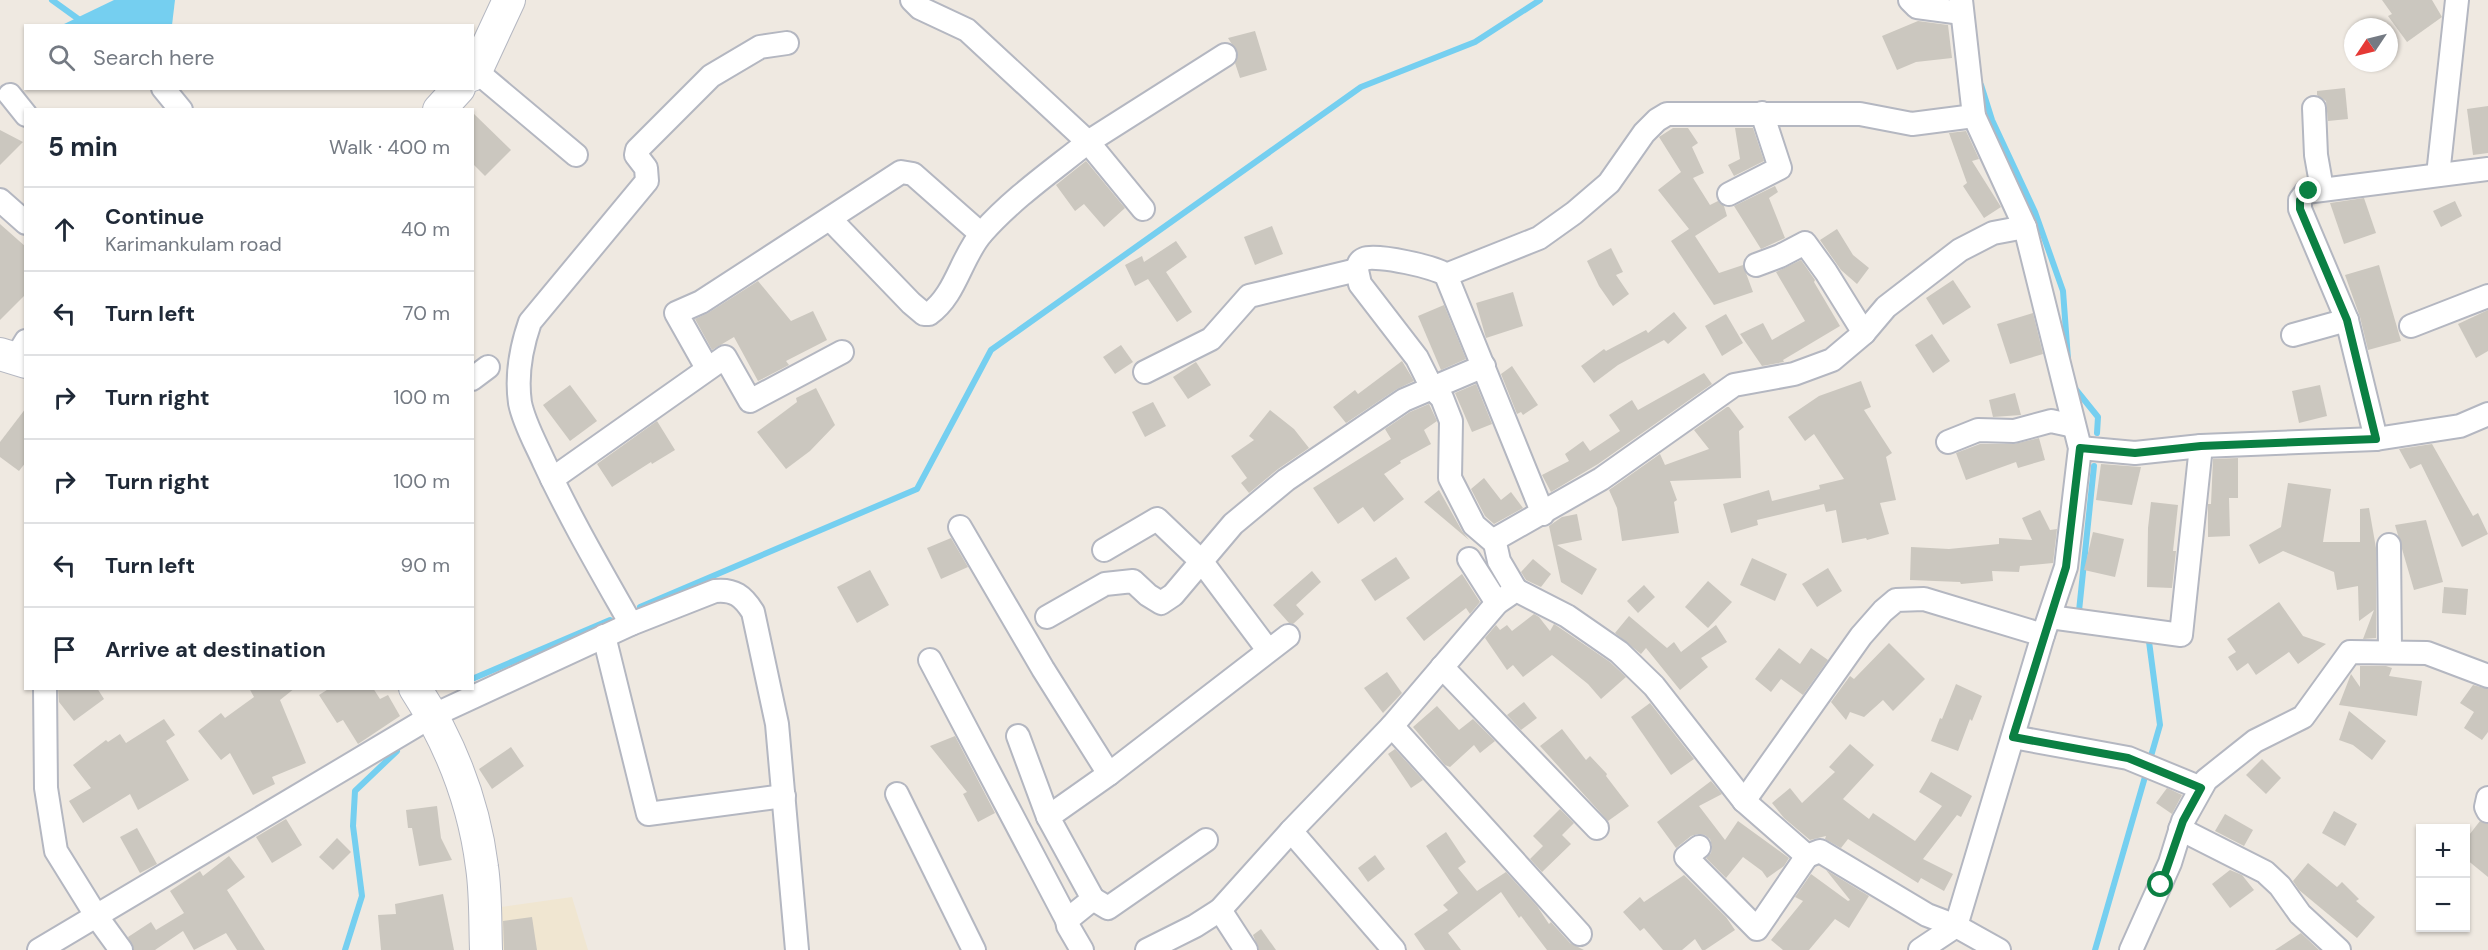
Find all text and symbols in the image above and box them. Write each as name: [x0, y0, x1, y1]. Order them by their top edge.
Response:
north arrow: [2344, 18, 2398, 72]
search box: [24, 24, 474, 90]
icon: search: [45, 41, 78, 74]
text: Search here: [93, 43, 214, 72]
text: 5 min: [48, 130, 118, 164]
text: Walk · 400 m: [329, 134, 450, 160]
route end: [2295, 177, 2321, 203]
text: Continue: [105, 202, 204, 231]
icon: ahead: [48, 213, 81, 246]
text: 40 m: [401, 216, 450, 242]
text: Karimankulam road: [105, 231, 282, 257]
icon: left: [48, 297, 81, 330]
text: Turn left: [105, 299, 195, 328]
text: 70 m: [403, 300, 450, 326]
icon: right: [48, 381, 81, 414]
text: Turn right: [105, 383, 210, 412]
text: 100 m: [393, 384, 450, 410]
icon: right: [48, 465, 81, 498]
text: Turn right: [105, 467, 210, 496]
text: 100 m: [393, 468, 450, 494]
icon: left: [48, 549, 81, 582]
text: Turn left: [105, 551, 195, 580]
text: 90 m: [401, 552, 450, 578]
icon: arrive: [48, 633, 81, 666]
text: Arrive at destination: [105, 635, 326, 664]
map controls: [2416, 824, 2470, 932]
button: +: [2416, 824, 2470, 878]
route start: [2147, 871, 2173, 897]
button: −: [2416, 878, 2470, 932]

